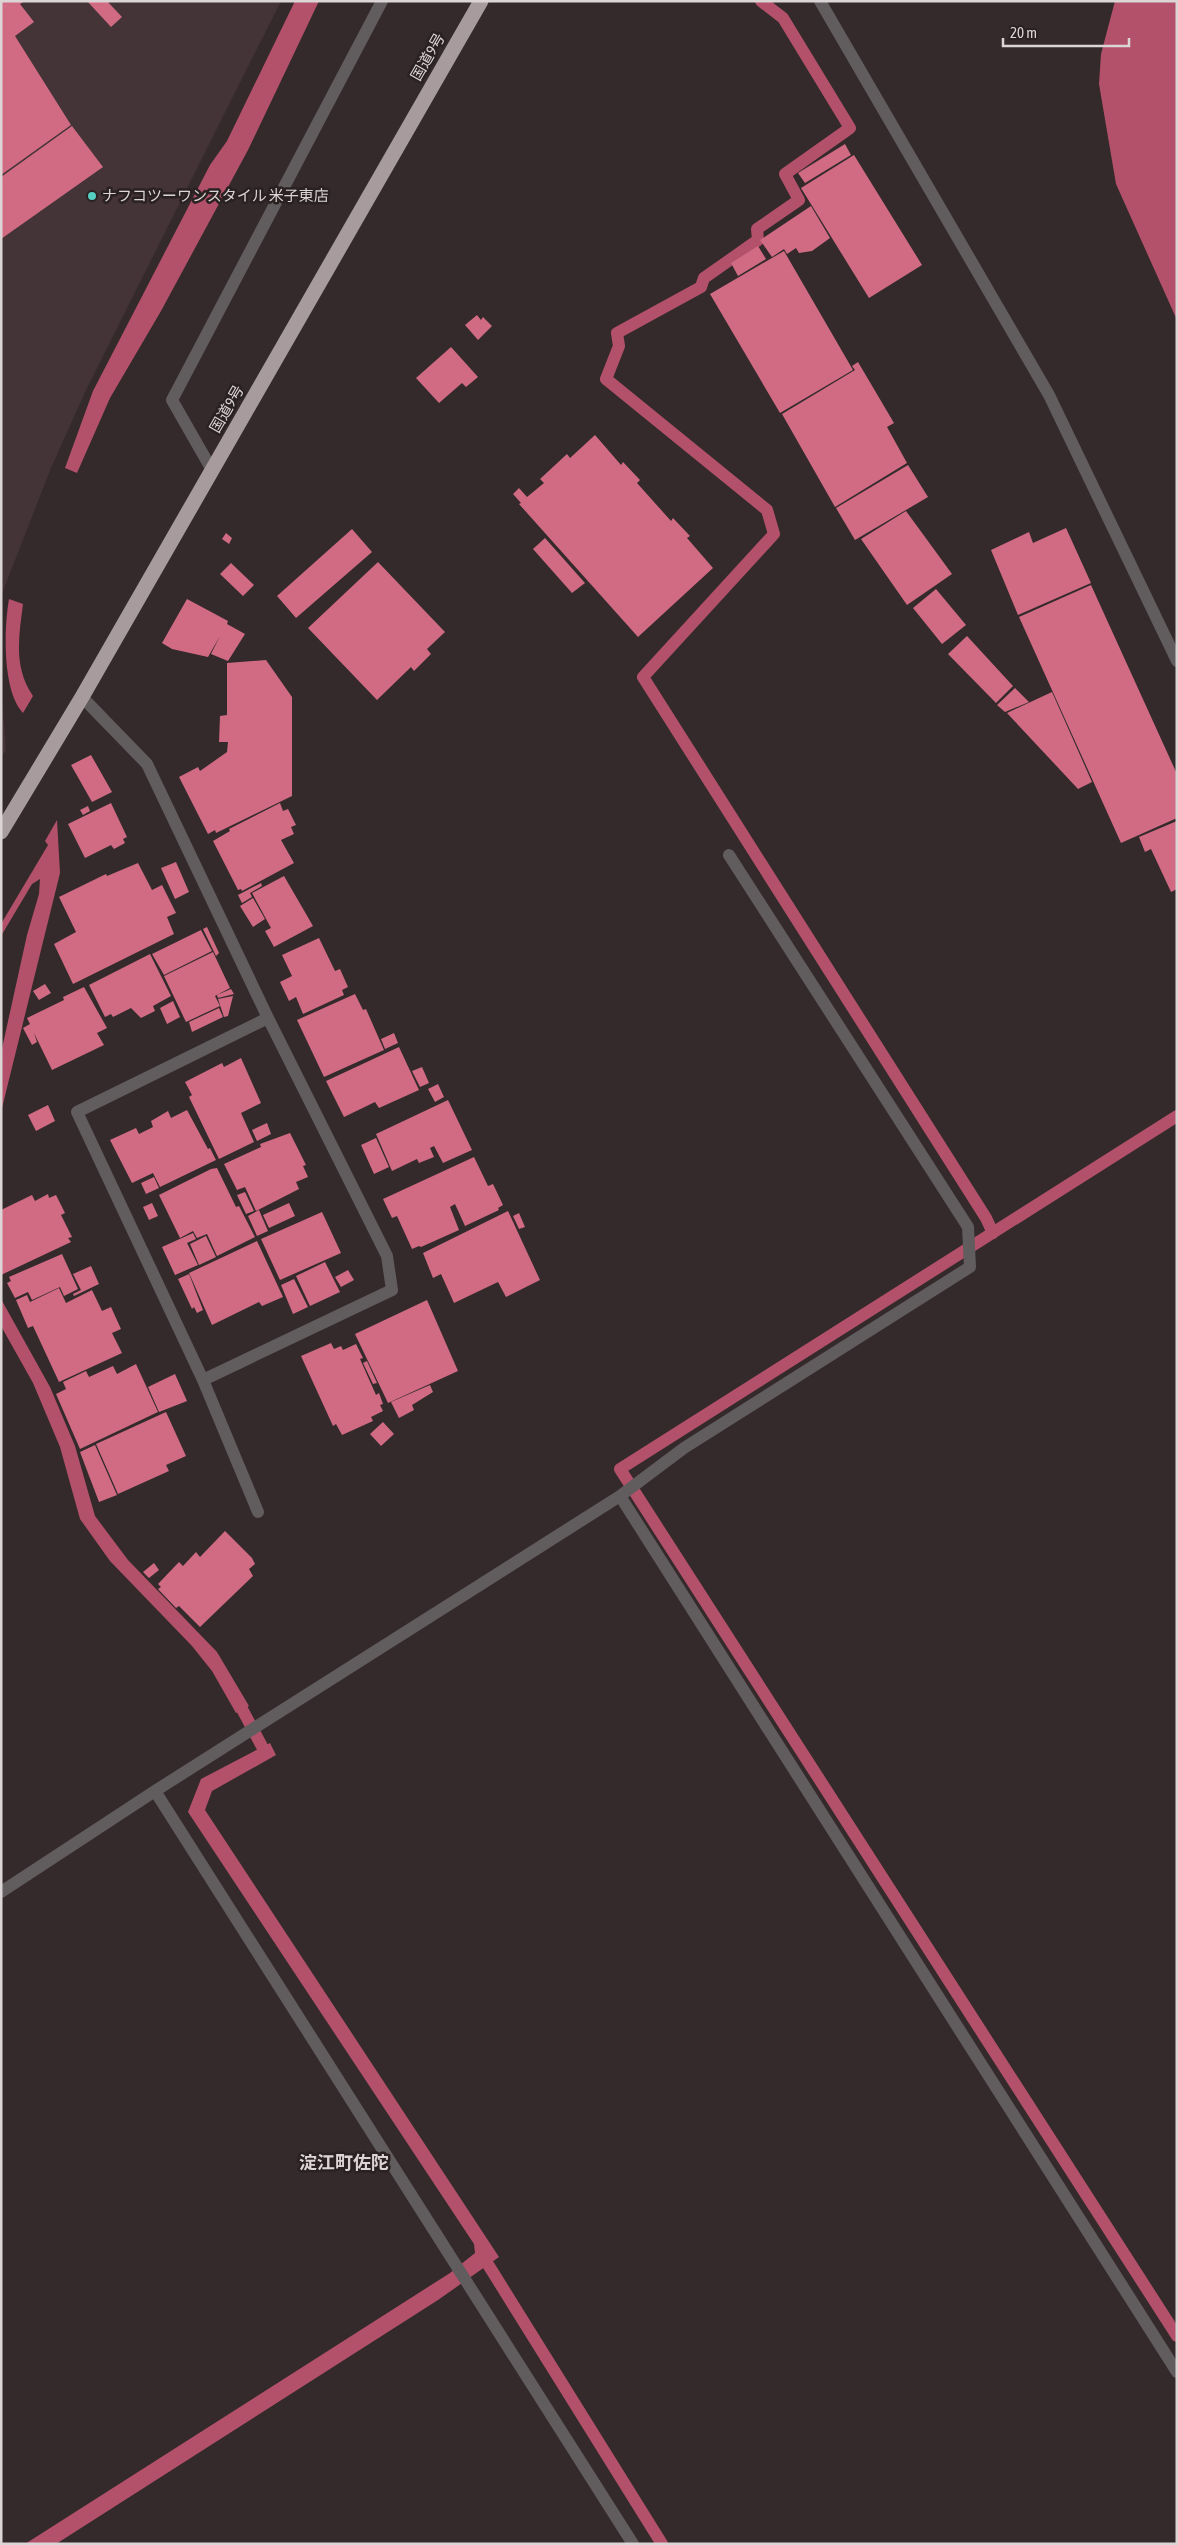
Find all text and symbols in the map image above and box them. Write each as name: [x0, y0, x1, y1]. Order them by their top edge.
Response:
scale bar: [1003, 15, 1129, 47]
text: 20 m: [1010, 24, 1037, 41]
street label: 国道9号: [407, 30, 448, 84]
place label: ナフコツーワンスタイル 米子東店: [102, 187, 329, 204]
marker: ナフコツーワンスタイル 米子東店: [86, 190, 98, 202]
street label: 国道9号: [206, 382, 247, 436]
district label: 淀江町佐陀: [299, 2152, 389, 2173]

